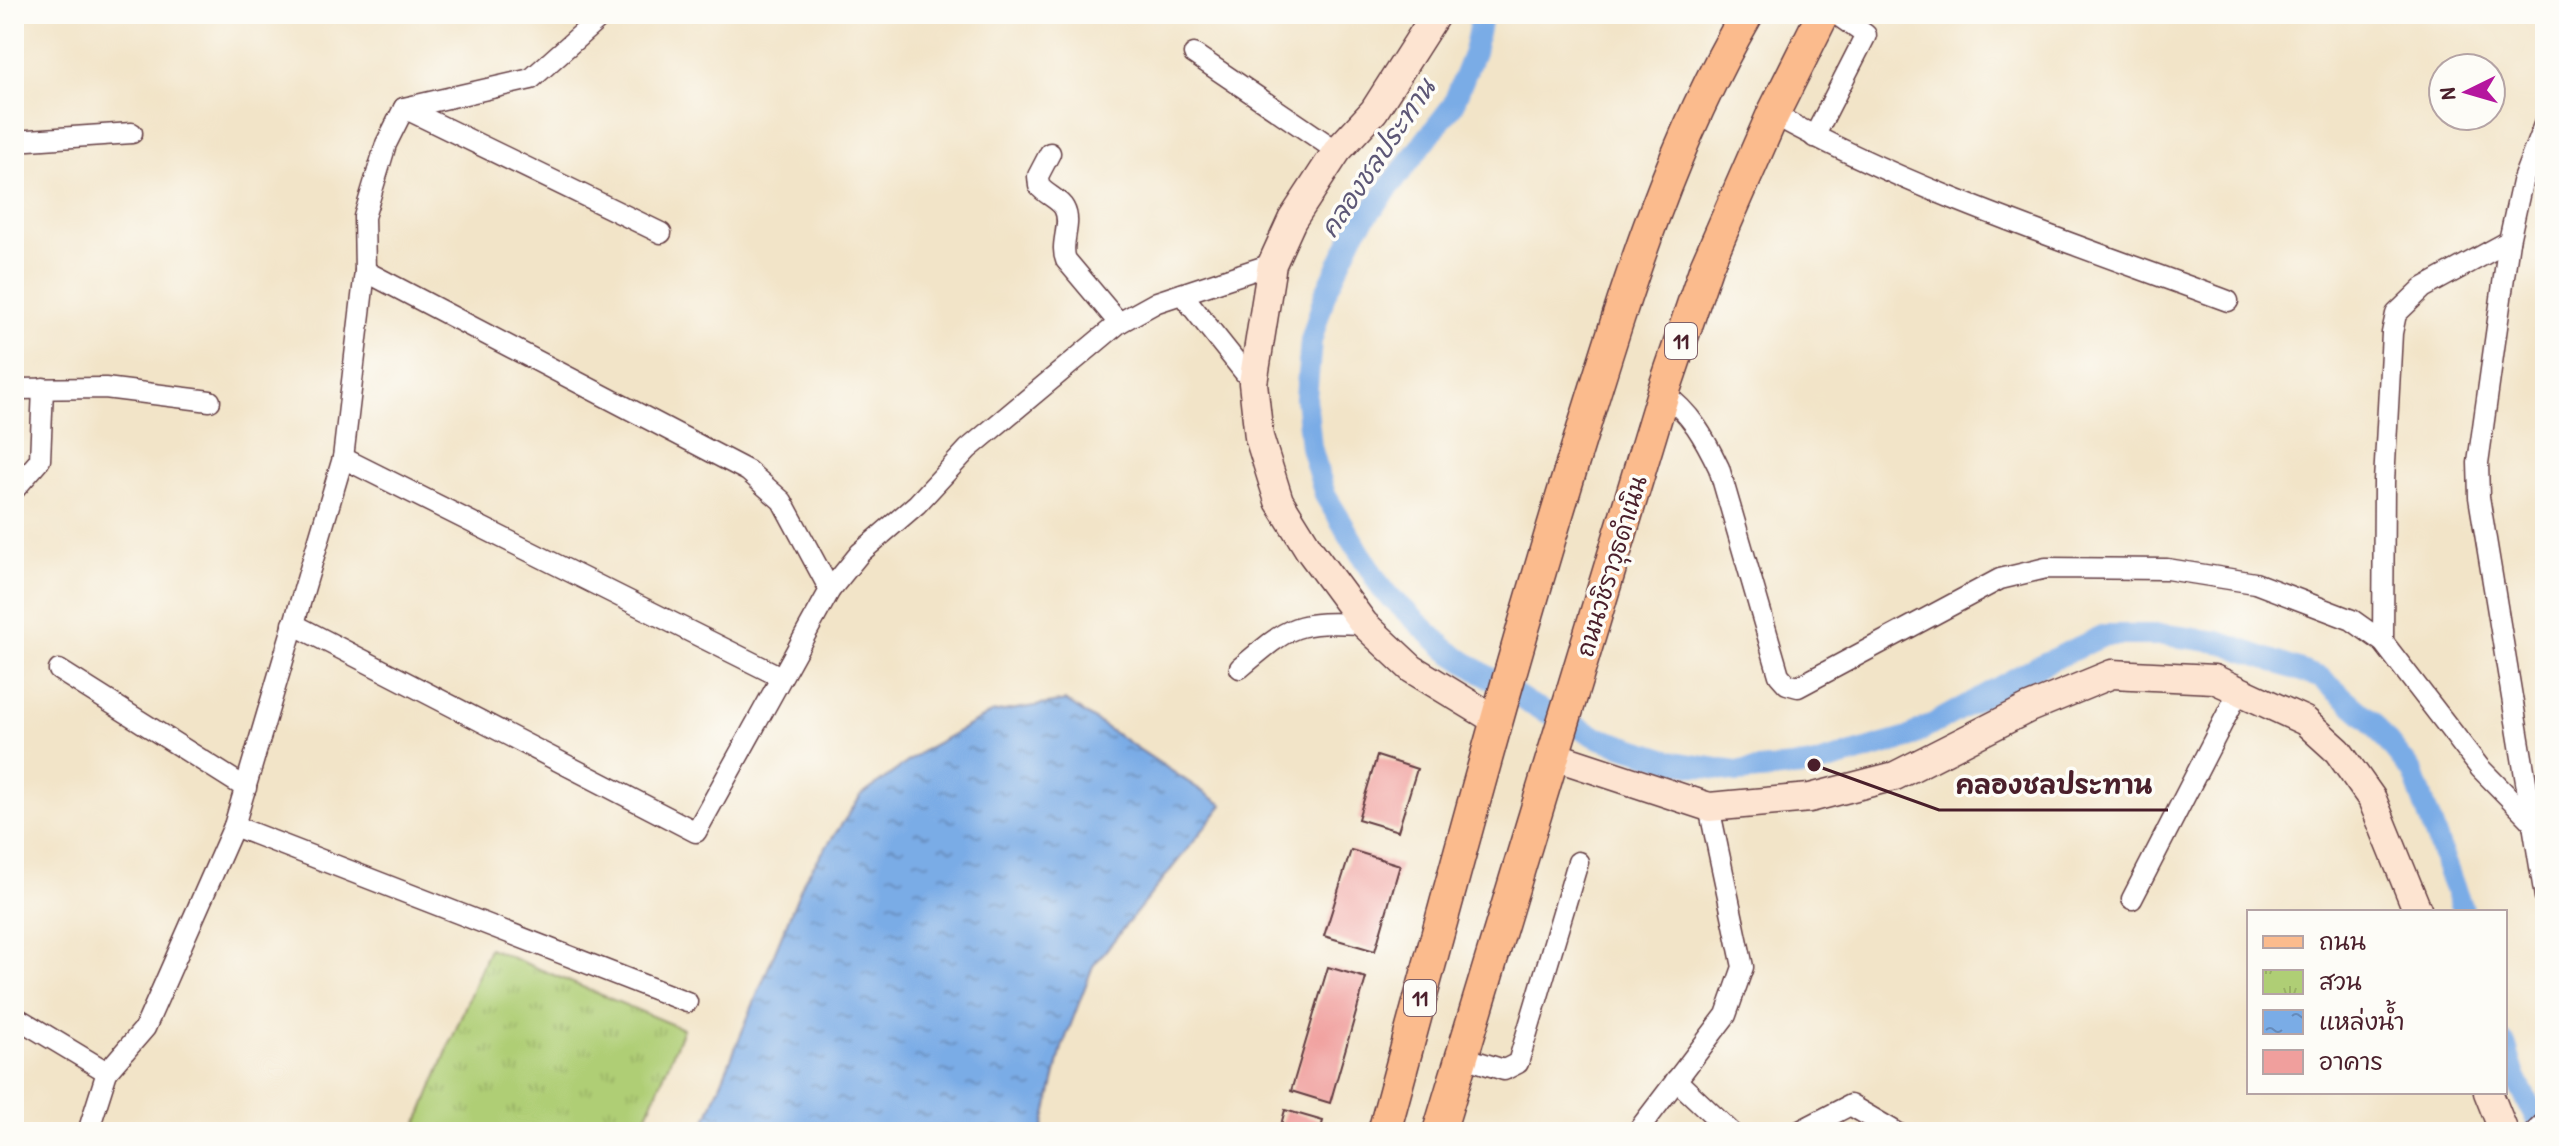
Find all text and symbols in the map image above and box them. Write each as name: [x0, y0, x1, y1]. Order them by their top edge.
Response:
north arrow: [2427, 52, 2507, 132]
water label: คลองชลประทาน: [1311, 70, 1444, 244]
text: N: [2432, 86, 2463, 101]
road number: 11: [1665, 323, 1697, 359]
street label: ถนนวชิราวุธดำเนิน: [1568, 471, 1657, 661]
callout: คลองชลประทาน: [1939, 760, 2168, 810]
text: คลองชลประทาน: [1956, 767, 2152, 802]
legend: [2247, 910, 2507, 1094]
text: ถนน: [2319, 925, 2366, 957]
text: สวน: [2319, 965, 2362, 997]
road number: 11: [1404, 980, 1436, 1016]
text: แหล่งน้ำ: [2319, 999, 2405, 1037]
text: อาคาร: [2319, 1045, 2383, 1077]

